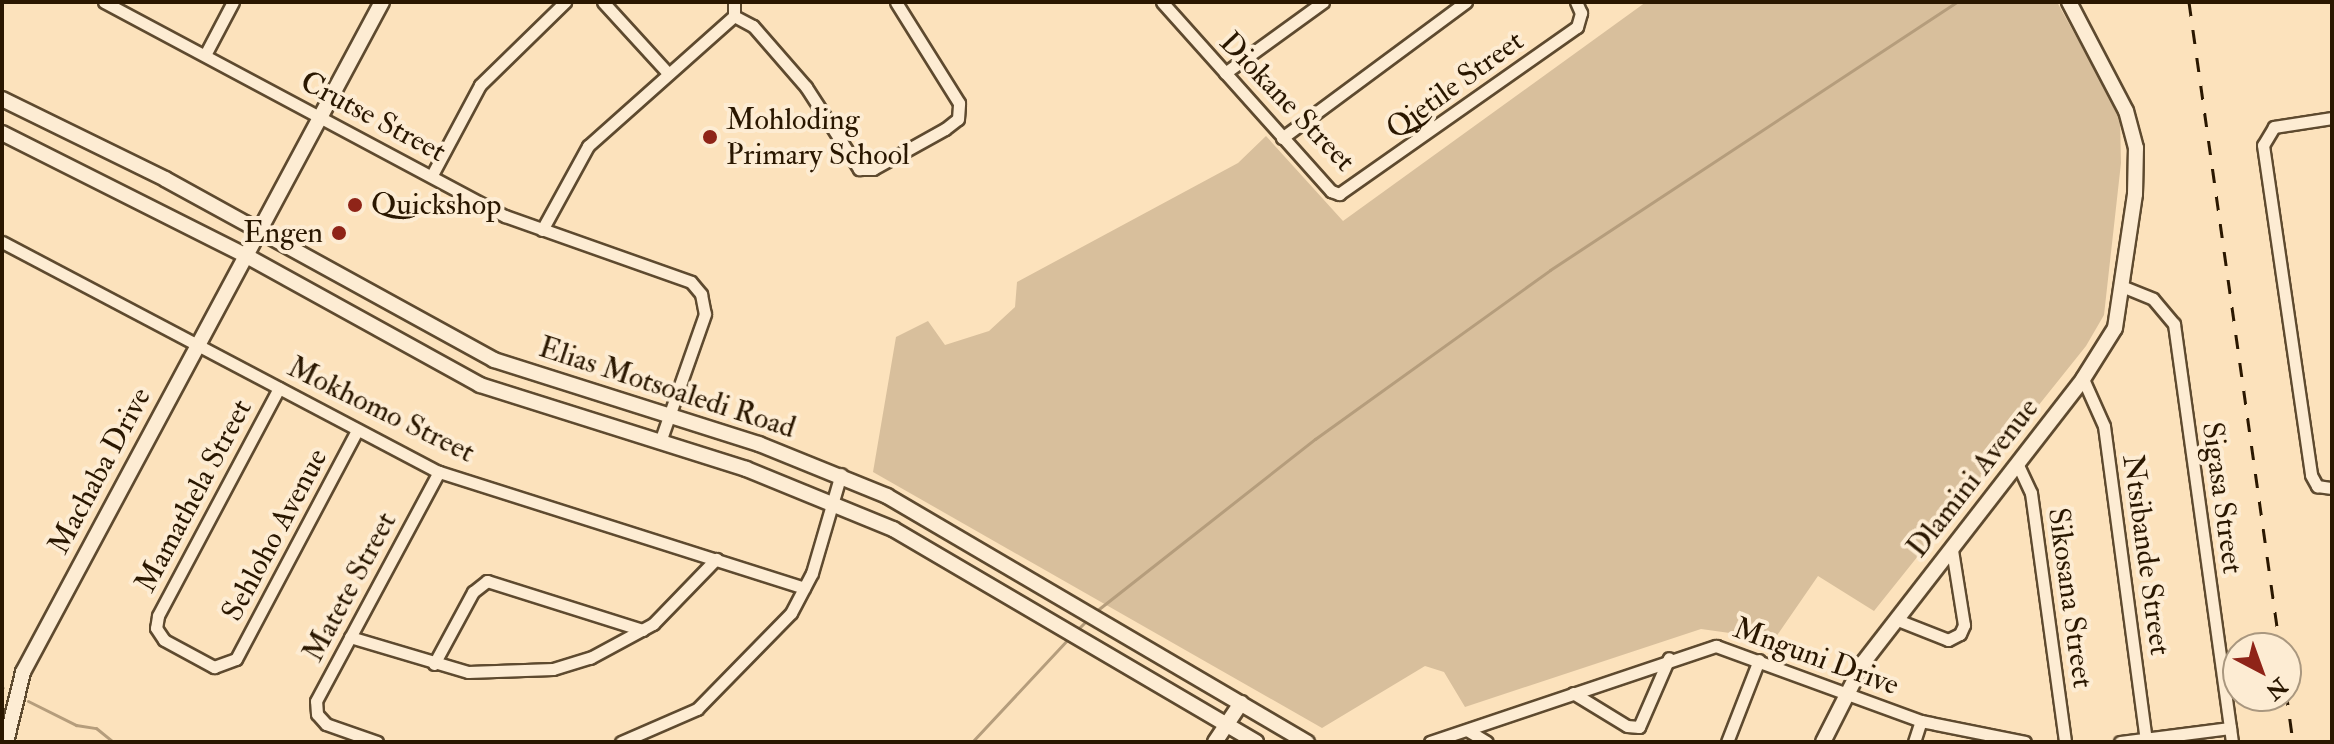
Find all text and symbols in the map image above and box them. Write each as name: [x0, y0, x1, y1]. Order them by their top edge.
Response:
street label: Qjetile Street: [1379, 23, 1531, 147]
street label: Diokane Street: [1212, 25, 1362, 179]
street label: Crutse Street: [294, 64, 452, 170]
place label: Mohloding Primary School: [726, 102, 910, 172]
marker: Mohloding Primary School: [701, 128, 719, 146]
place label: Quickshop: [371, 187, 501, 223]
marker: Quickshop: [346, 196, 364, 214]
place label: Engen: [243, 215, 323, 251]
marker: Engen: [330, 224, 348, 242]
street label: Elias Motsoaledi Road: [534, 330, 800, 446]
street label: Mokhomo Street: [282, 349, 480, 471]
street label: Machaba Drive: [41, 382, 159, 560]
street label: Dlamini Avenue: [1900, 391, 2046, 565]
street label: Mamathela Street: [128, 393, 260, 599]
street label: Sigasa Street: [2194, 420, 2250, 576]
street label: Sehloho Avenue: [214, 443, 336, 627]
street label: Ntsibande Street: [2114, 452, 2178, 658]
street label: Sikosana Street: [2040, 505, 2100, 691]
street label: Matete Street: [296, 506, 404, 668]
street label: Mnguni Drive: [1728, 610, 1904, 704]
north arrow: [2222, 632, 2302, 712]
text: N: [2260, 672, 2293, 706]

